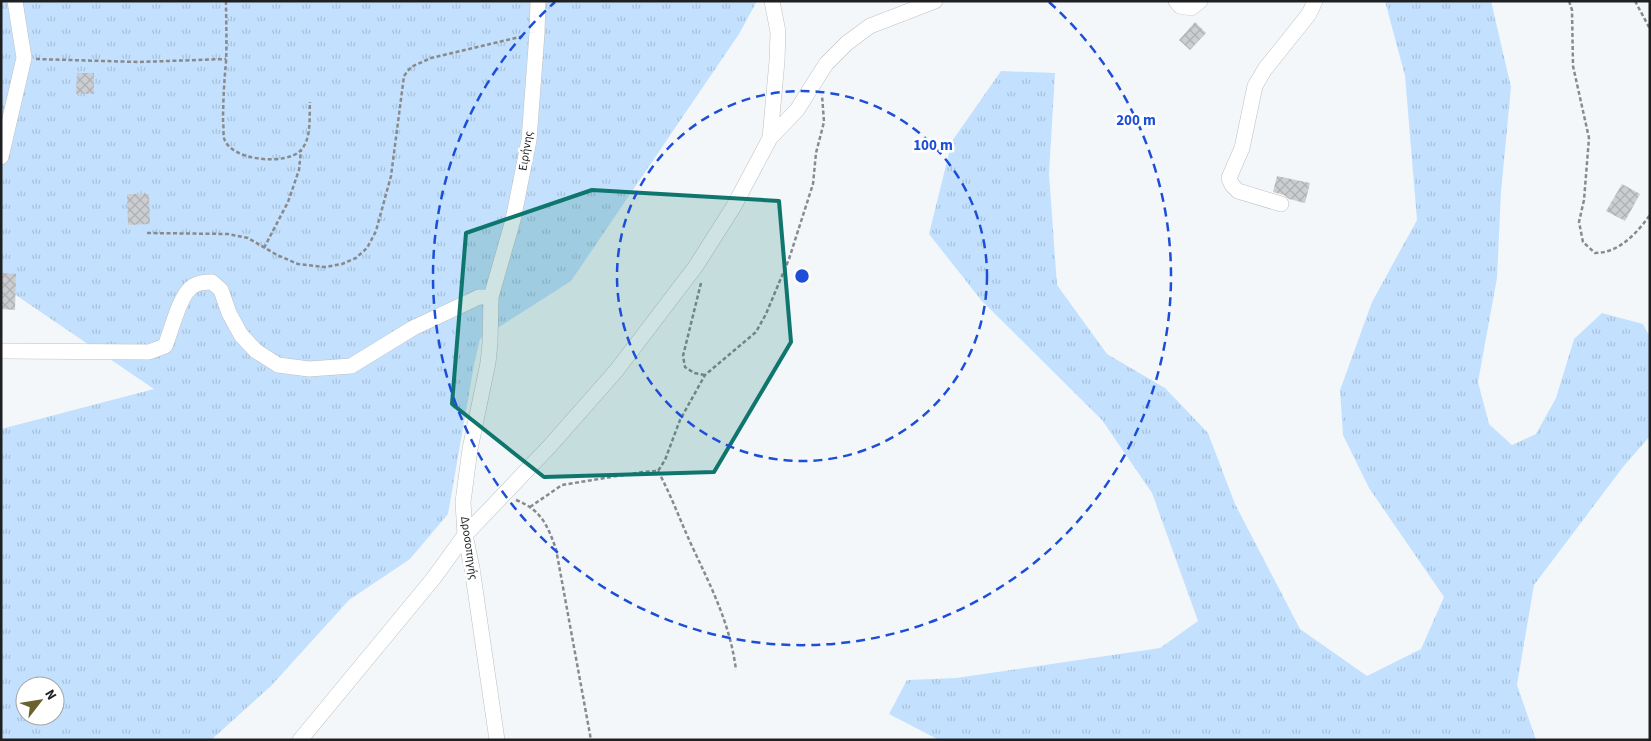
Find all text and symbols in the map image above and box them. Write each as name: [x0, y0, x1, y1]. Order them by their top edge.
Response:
text: 200 m: [1116, 110, 1156, 131]
street label: Ειρήνης: [514, 130, 538, 172]
text: 100 m: [913, 135, 953, 156]
centre of rings: [793, 267, 811, 285]
street label: Δροσοπηγής: [456, 515, 482, 581]
north arrow: [15, 676, 65, 726]
text: N: [39, 686, 61, 704]

